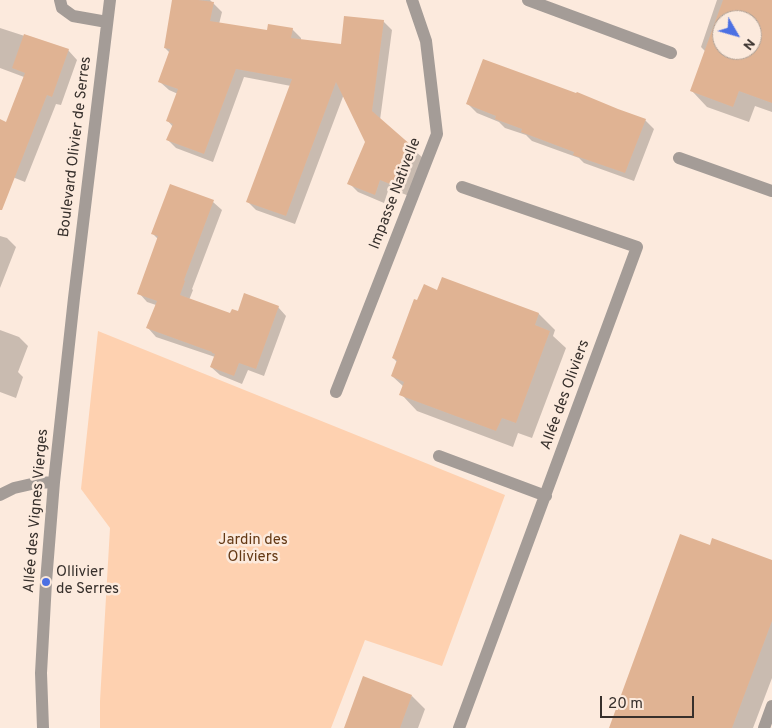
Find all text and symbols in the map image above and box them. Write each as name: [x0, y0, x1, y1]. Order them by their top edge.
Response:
north arrow: [712, 10, 762, 60]
text: N: [739, 35, 758, 53]
street label: Boulevard Olivier de Serres: [56, 55, 96, 239]
street label: Impasse Nativelle: [366, 136, 426, 252]
street label: Allée des Oliviers: [538, 338, 594, 452]
street label: Allée des Vignes Vierges: [21, 428, 53, 594]
park label: Jardin des Oliviers: [218, 532, 288, 567]
place label: Ollivier de Serres: [56, 564, 119, 599]
marker: Ollivier de Serres: [40, 576, 52, 588]
scale bar: [602, 686, 696, 718]
text: 20 m: [608, 695, 643, 714]

